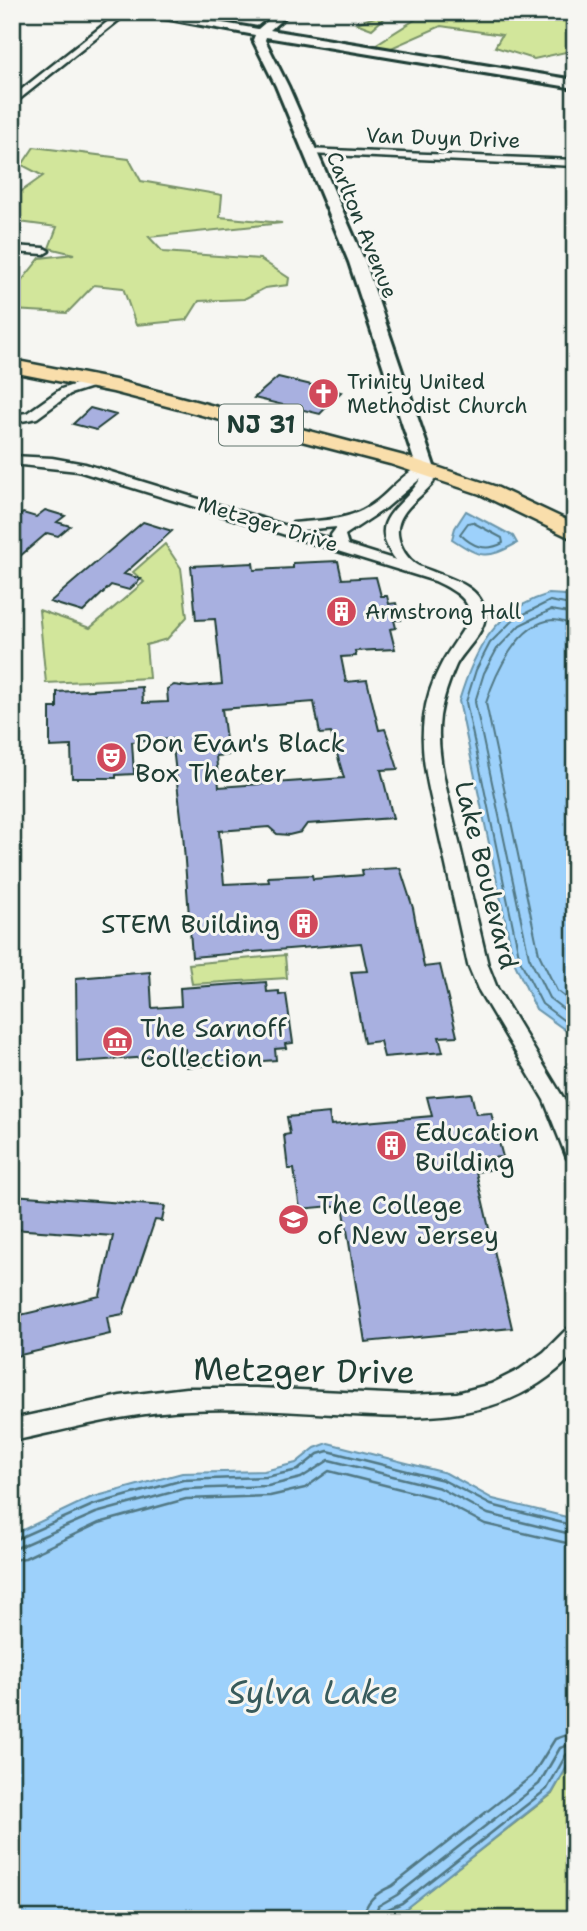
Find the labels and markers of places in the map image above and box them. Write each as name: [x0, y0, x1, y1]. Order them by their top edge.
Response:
place label: Trinity United Methodist Church: [347, 368, 528, 420]
church icon: Trinity United Methodist Church: [307, 377, 341, 411]
building icon: Armstrong Hall: [325, 595, 359, 629]
place label: Armstrong Hall: [365, 598, 522, 626]
place label: Don Evan's Black Box Theater: [135, 725, 346, 790]
theatre icon: Don Evan's Black Box Theater: [95, 740, 129, 774]
place label: STEM Building: [101, 906, 280, 941]
building icon: STEM Building: [286, 906, 320, 940]
place label: The Sarnoff Collection: [140, 1010, 287, 1075]
museum icon: The Sarnoff Collection: [100, 1025, 134, 1059]
place label: Education Building: [415, 1114, 539, 1179]
building icon: Education Building: [375, 1129, 409, 1163]
place label: The College of New Jersey: [317, 1187, 499, 1252]
school or university icon: The College of New Jersey: [277, 1202, 311, 1236]

